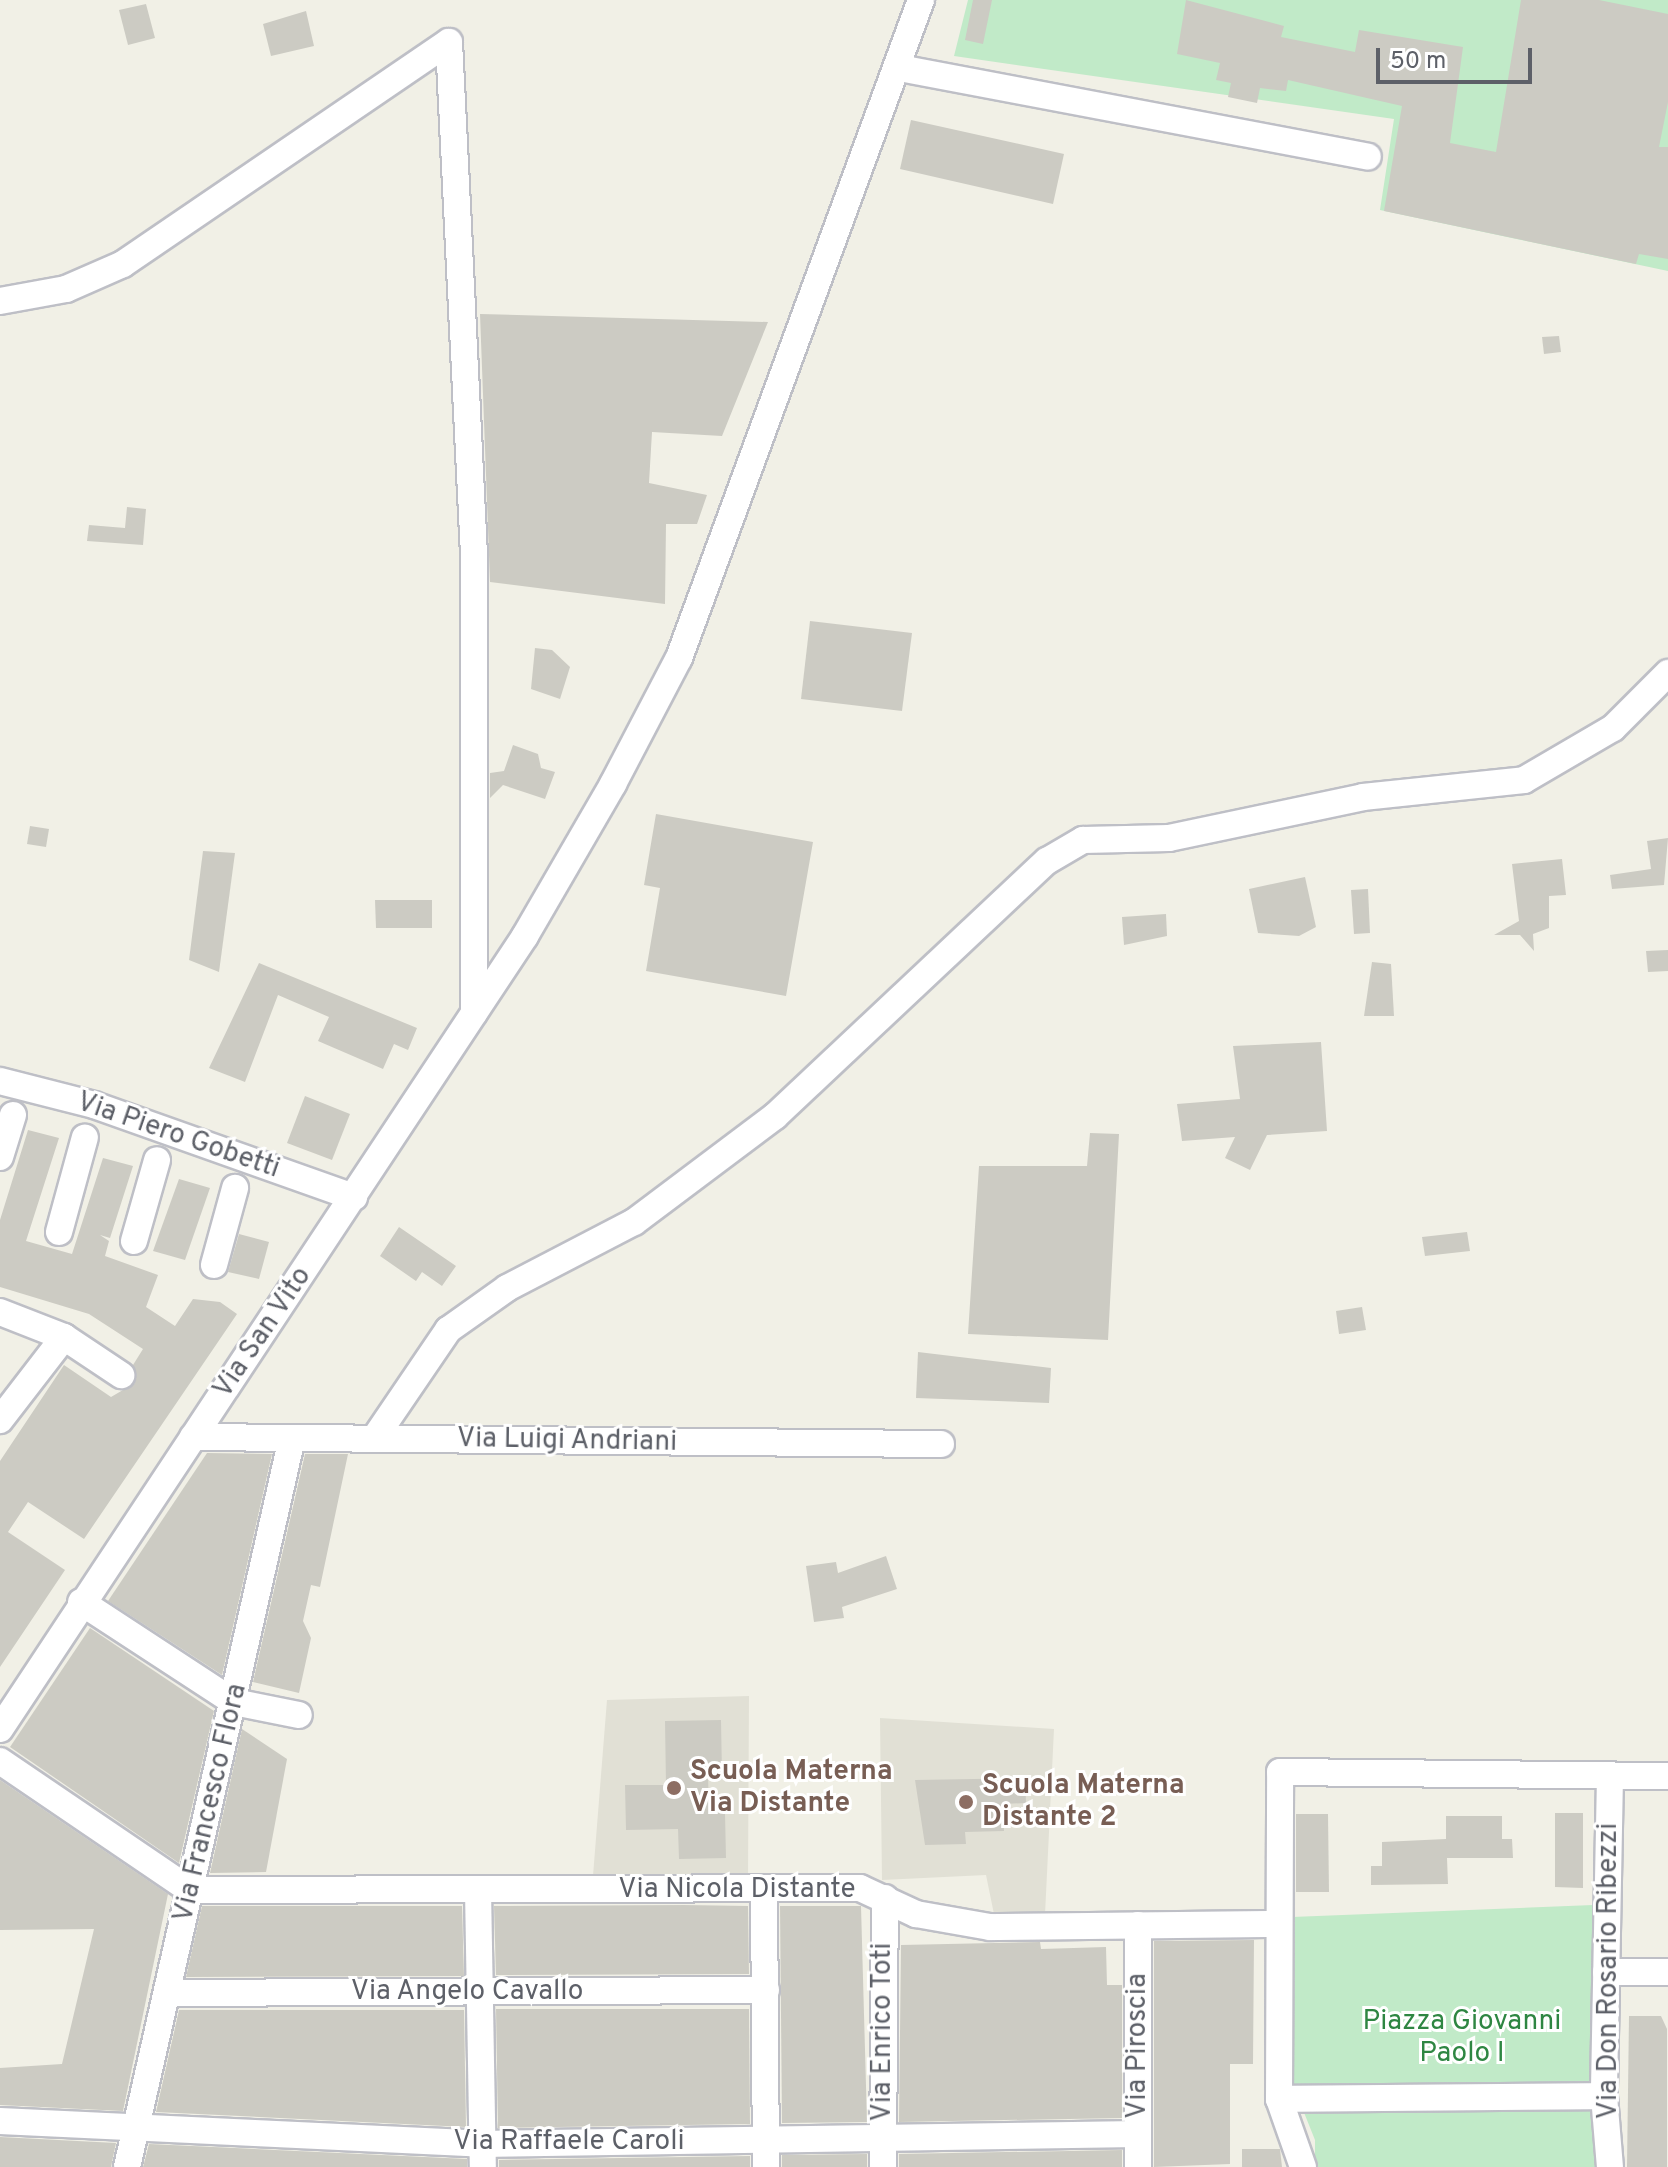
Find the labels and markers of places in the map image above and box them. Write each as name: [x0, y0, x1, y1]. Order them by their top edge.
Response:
place label: Scuola Materna Via Distante: [690, 1755, 893, 1821]
place label: Scuola Materna Distante 2: [982, 1769, 1185, 1835]
marker: Scuola Materna Via Distante: [665, 1779, 683, 1797]
marker: Scuola Materna Distante 2: [957, 1793, 975, 1811]

